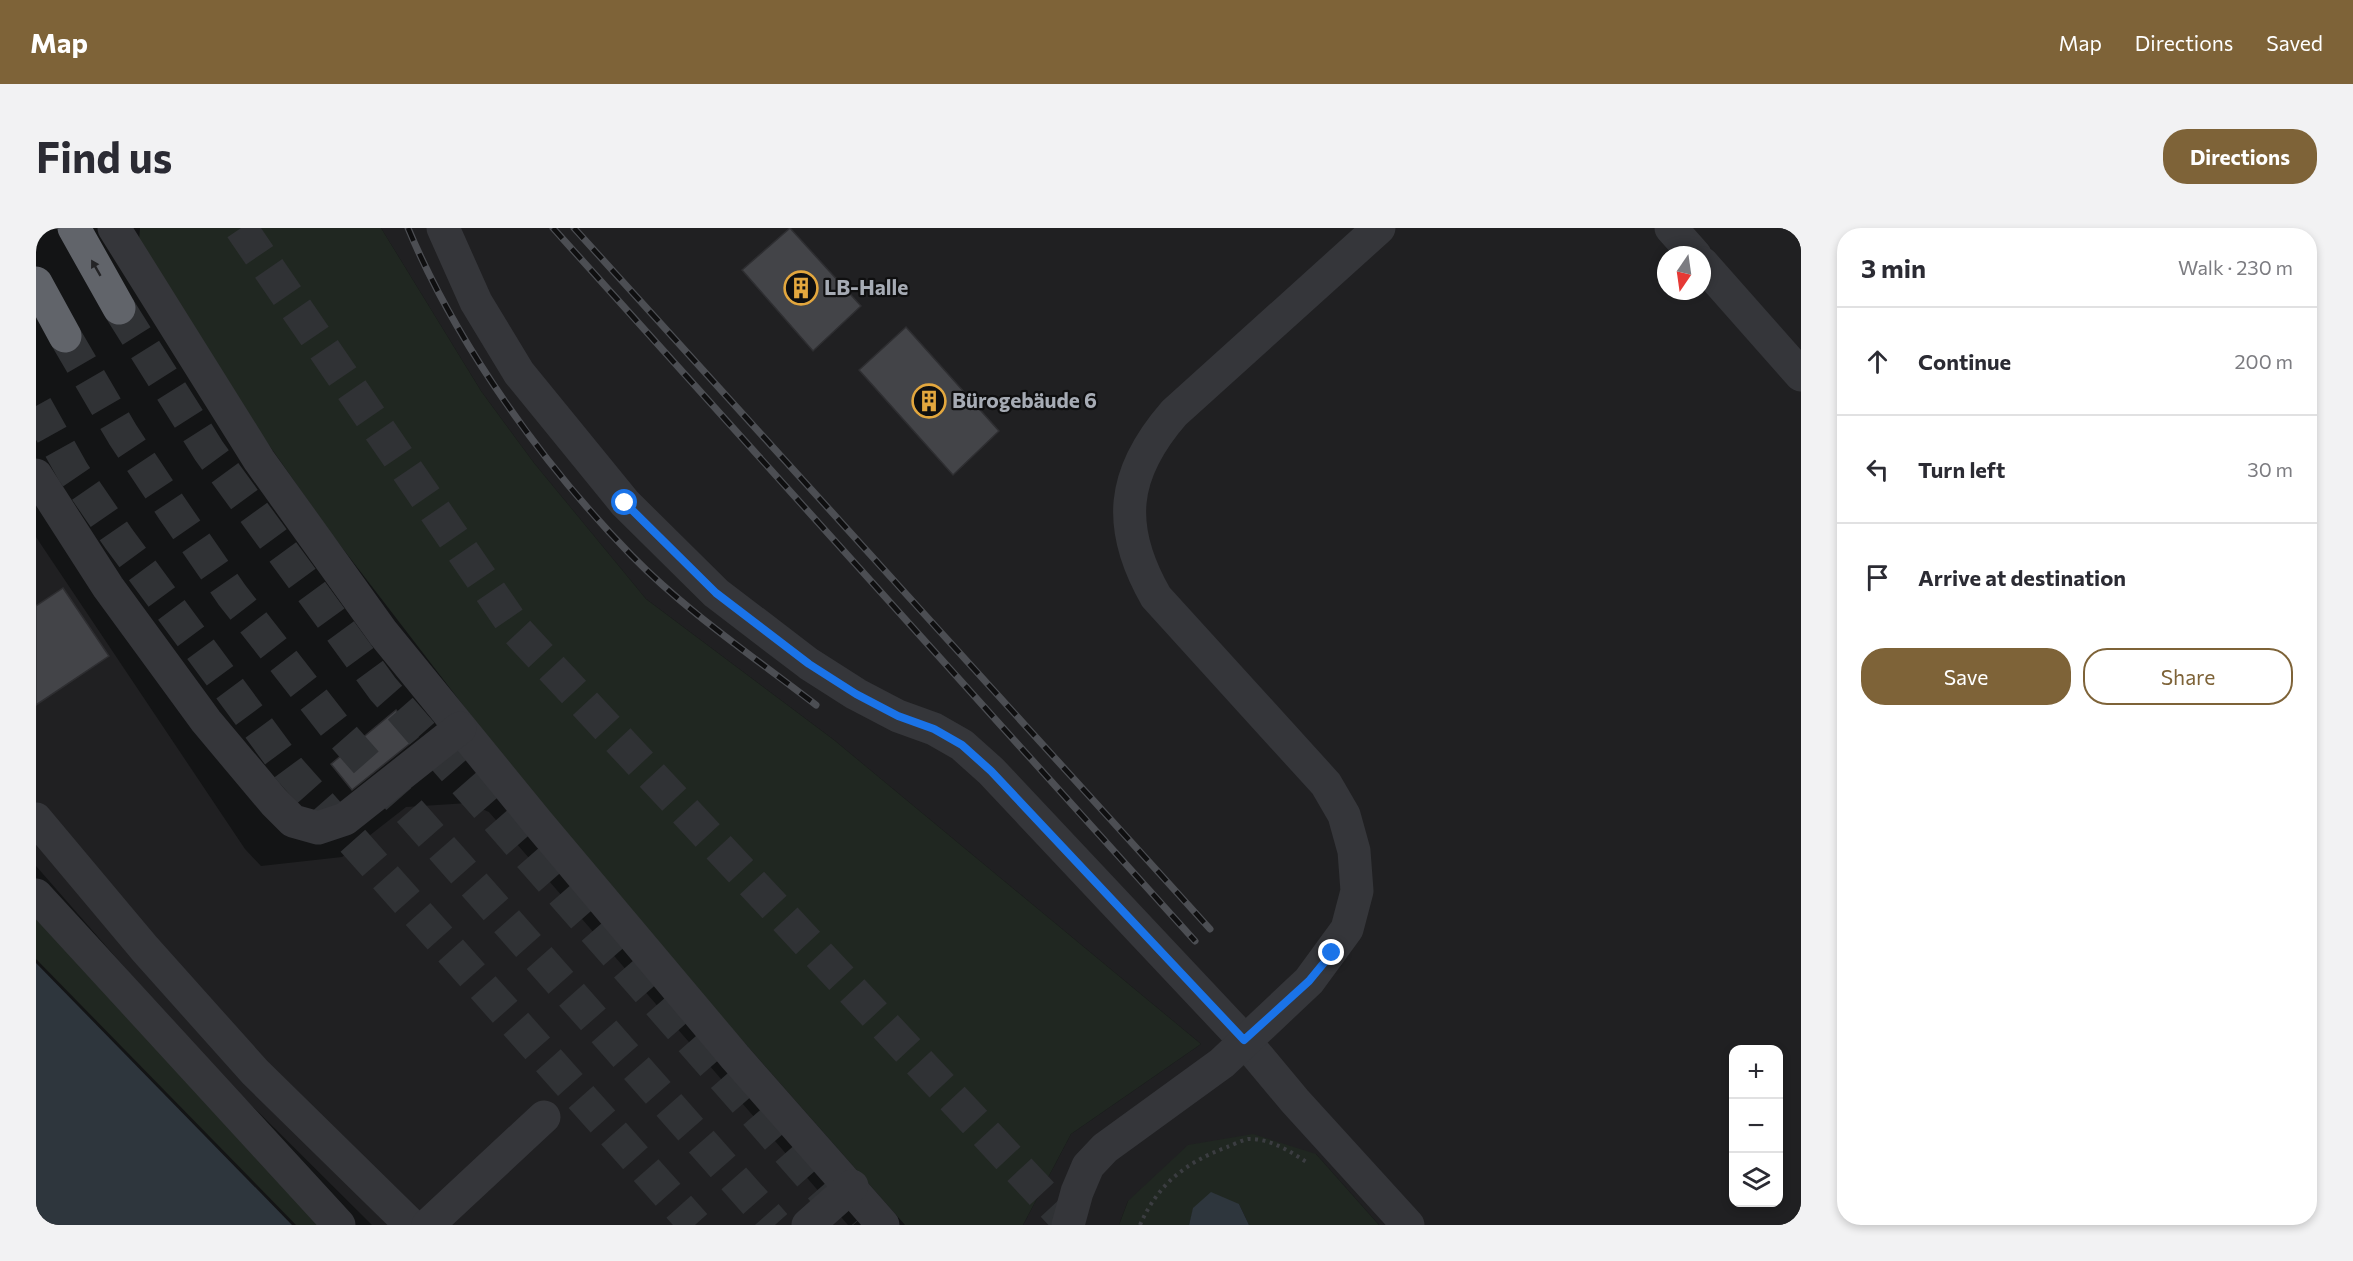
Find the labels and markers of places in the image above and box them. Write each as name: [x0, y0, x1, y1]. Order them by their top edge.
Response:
building icon: LB-Halle: [783, 270, 819, 306]
place label: LB-Halle: [824, 274, 908, 299]
building icon: Bürogebäude 6: [911, 383, 947, 419]
place label: Bürogebäude 6: [952, 387, 1097, 412]

